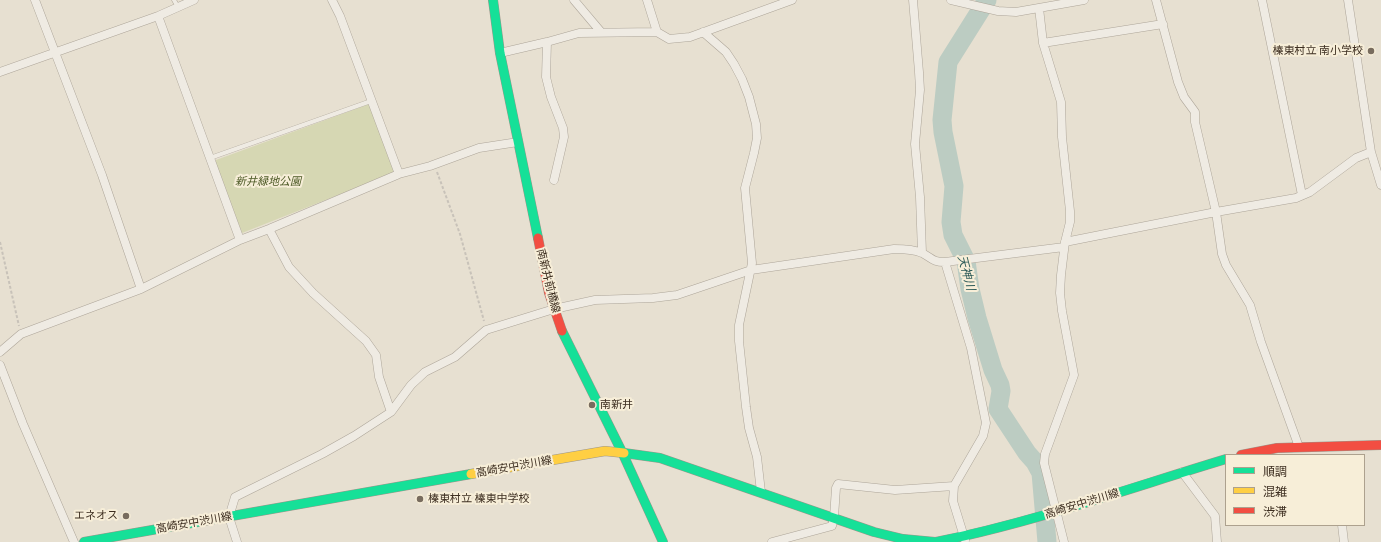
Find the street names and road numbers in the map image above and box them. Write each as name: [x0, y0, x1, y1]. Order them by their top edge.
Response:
street label: 南新井前橋線: [534, 247, 562, 315]
street label: 高崎安中渋川線: [475, 454, 553, 480]
street label: 高崎安中渋川線: [1043, 486, 1121, 522]
street label: 高崎安中渋川線: [155, 510, 233, 536]

